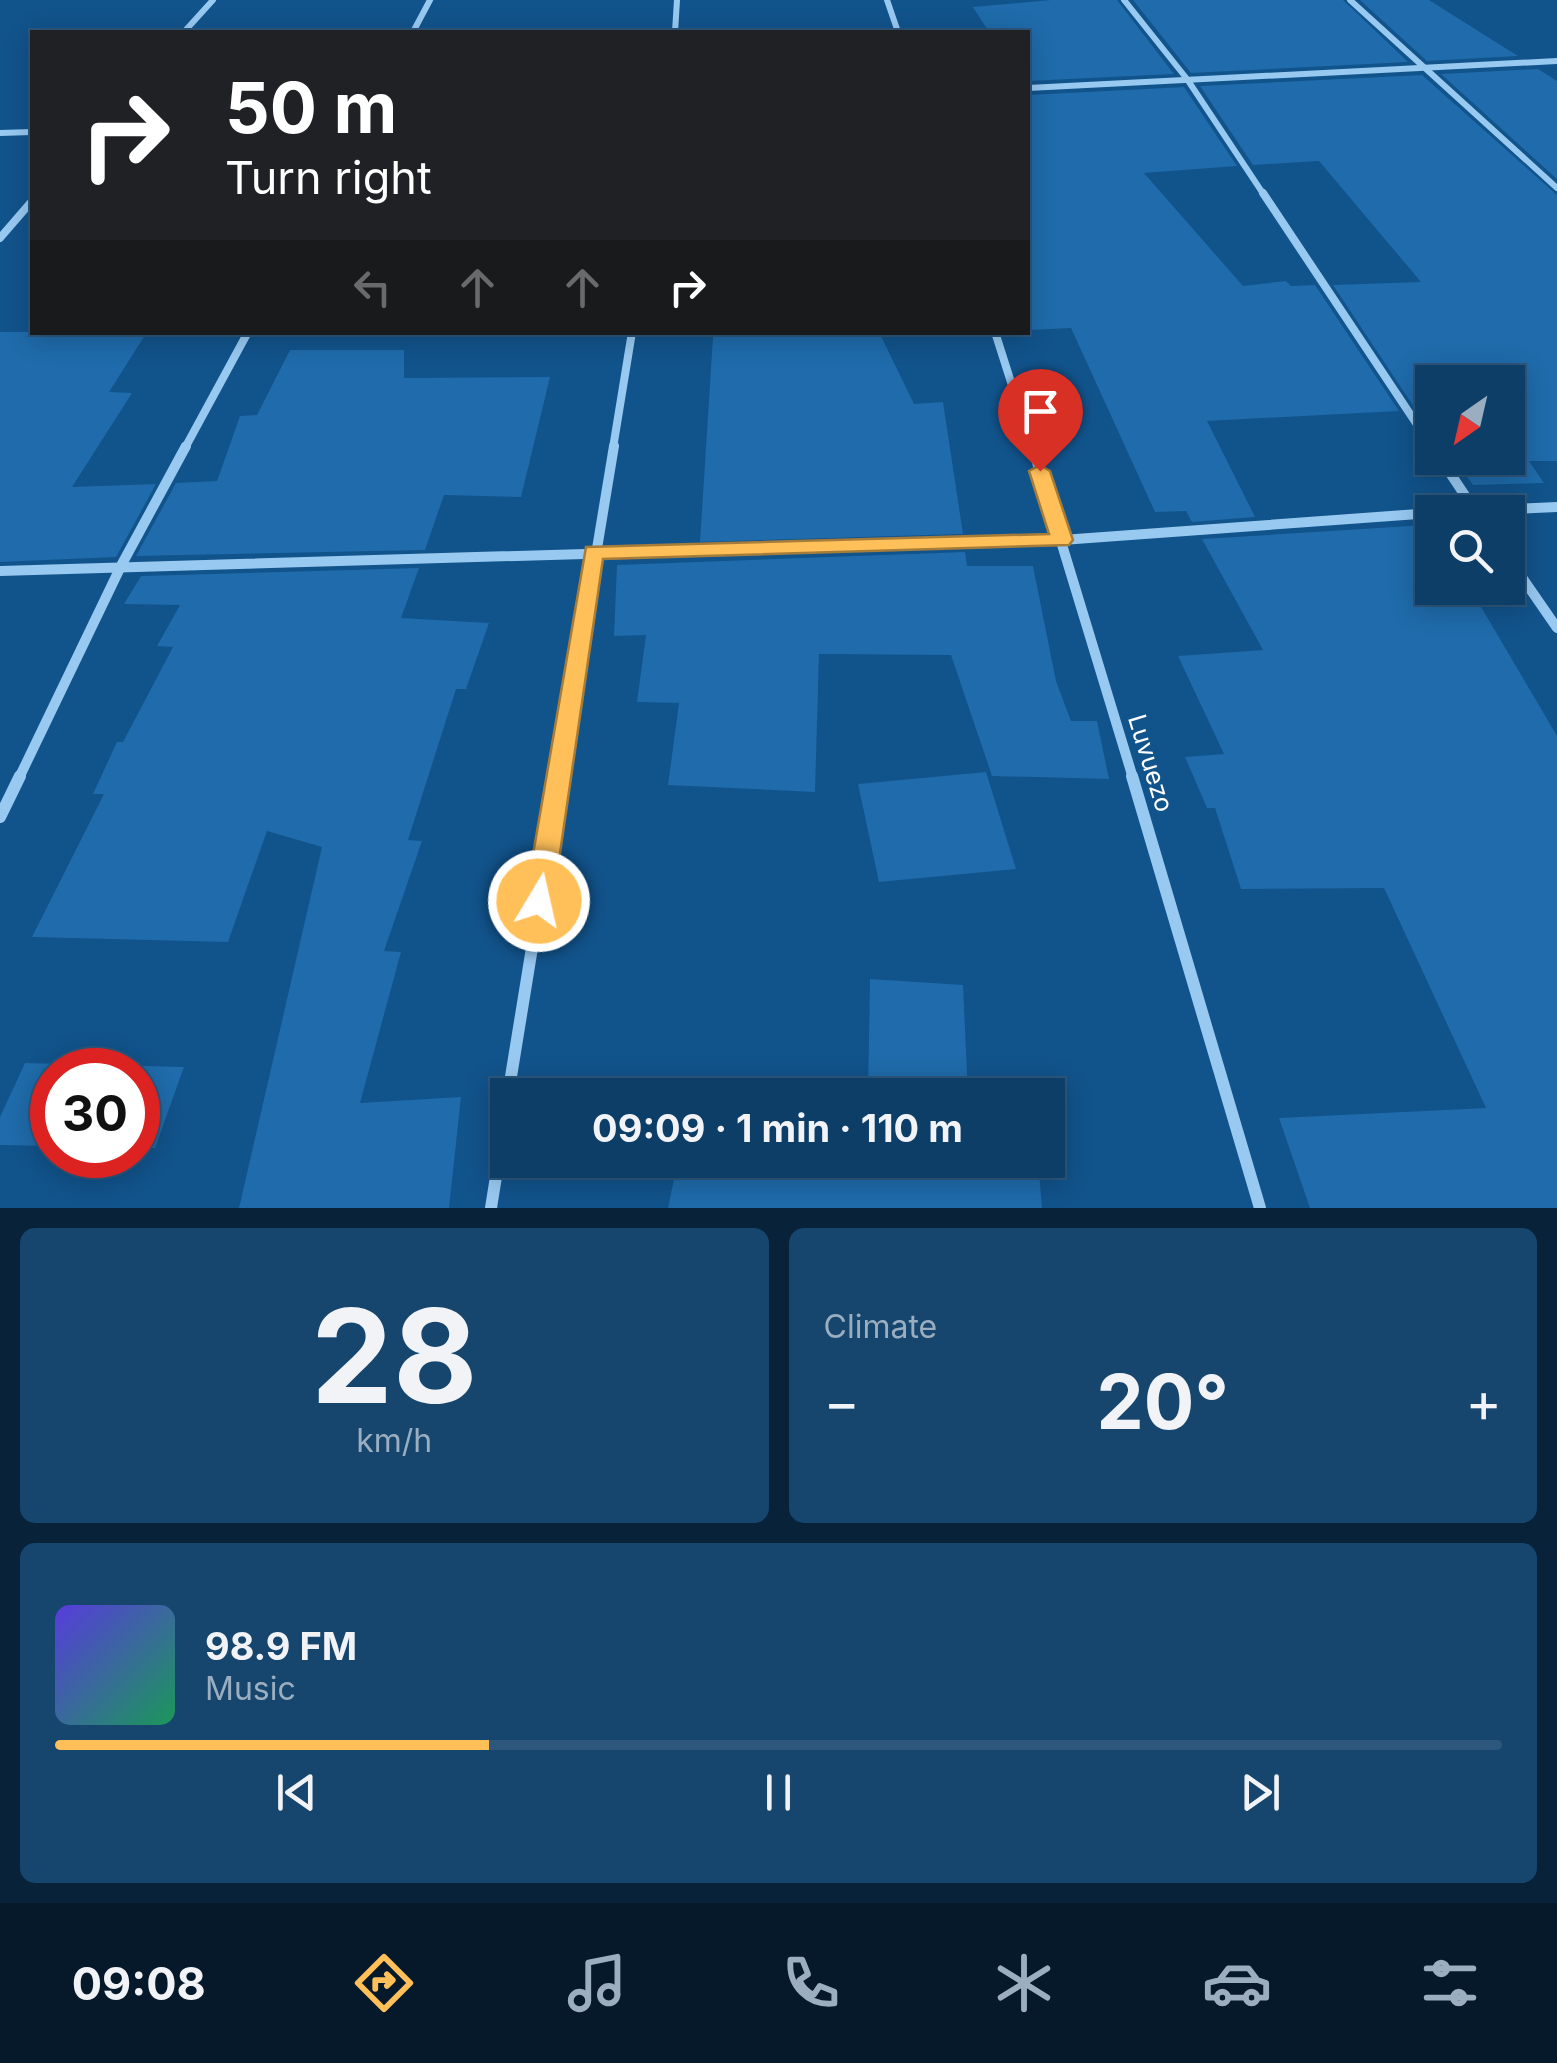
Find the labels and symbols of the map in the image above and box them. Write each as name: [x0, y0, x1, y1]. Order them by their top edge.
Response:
north arrow: [1415, 365, 1525, 475]
pin: [998, 369, 1083, 472]
street label: Luvuezo: [1122, 711, 1180, 815]
position arrow: [487, 849, 591, 953]
speed limit sign: 30: [30, 1048, 160, 1178]

